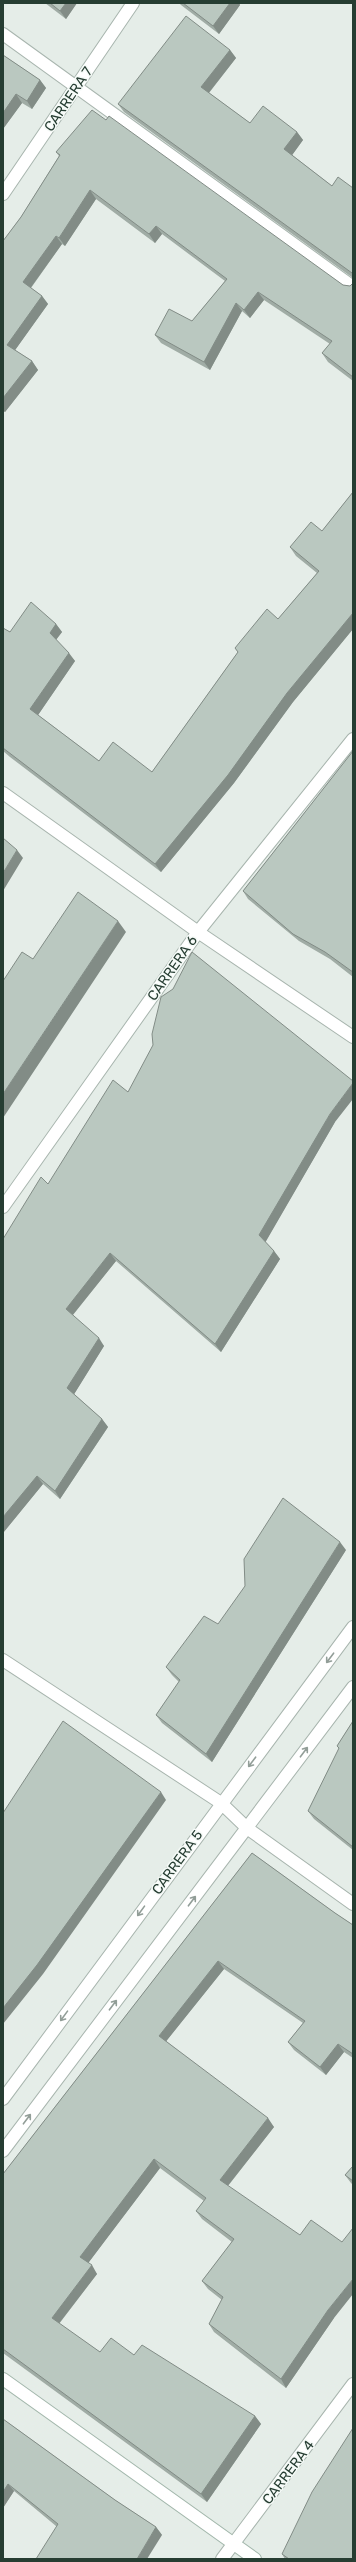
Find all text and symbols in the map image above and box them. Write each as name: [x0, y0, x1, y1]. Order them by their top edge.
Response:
street label: CARRERA 7: [41, 64, 96, 135]
street label: CARRERA 6: [144, 932, 201, 1004]
one-way arrow: [325, 1652, 334, 1663]
one-way arrow: [300, 1747, 308, 1758]
one-way arrow: [247, 1756, 256, 1767]
street label: CARRERA 5: [148, 1827, 206, 1898]
one-way arrow: [188, 1895, 196, 1906]
one-way arrow: [137, 1906, 145, 1917]
one-way arrow: [109, 1999, 118, 2010]
one-way arrow: [60, 2010, 68, 2021]
one-way arrow: [22, 2114, 31, 2125]
street label: CARRERA 4: [259, 2437, 318, 2508]

